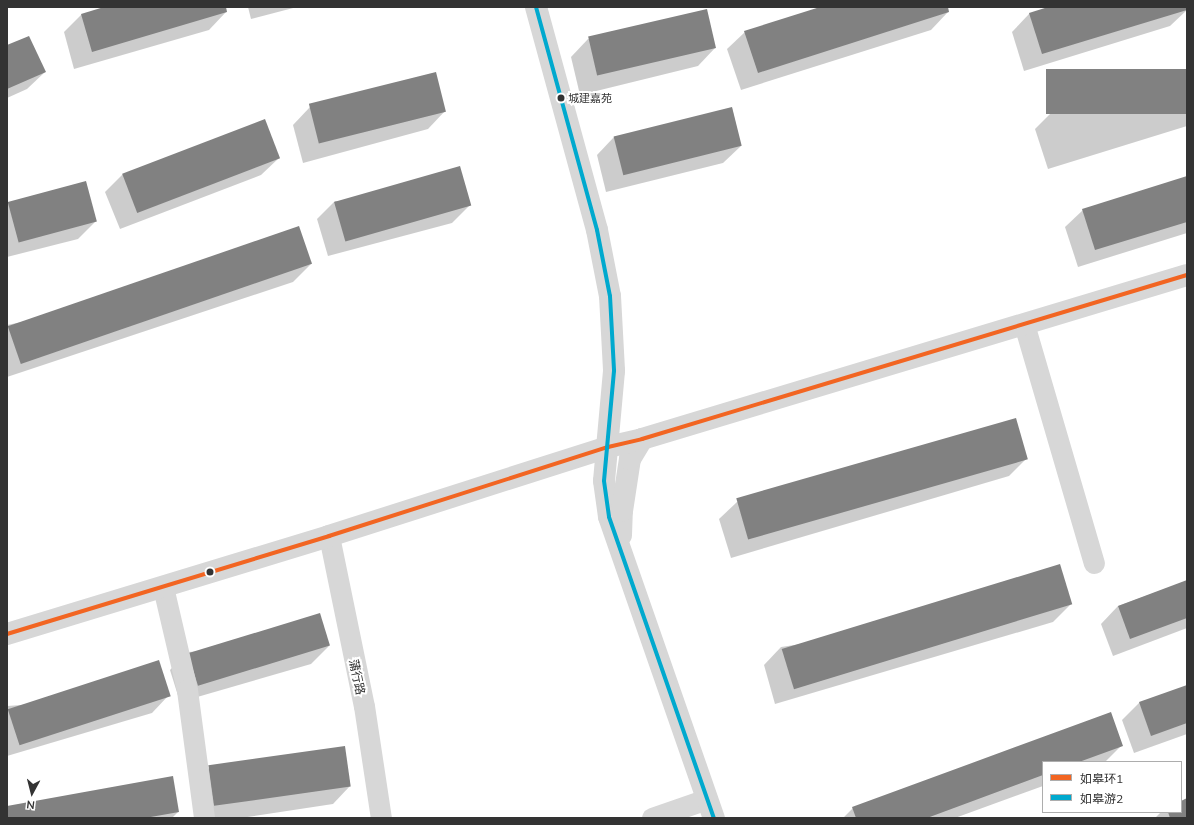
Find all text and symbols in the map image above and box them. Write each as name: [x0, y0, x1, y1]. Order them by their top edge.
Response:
place label: 城建嘉苑: [568, 91, 612, 105]
marker: 城建嘉苑: [556, 93, 566, 103]
unlabelled marker: [205, 567, 215, 577]
street label: 蒲行路: [346, 658, 368, 696]
legend: [1042, 761, 1182, 813]
text: 如皋环1: [1080, 771, 1123, 786]
north arrow: [12, 773, 52, 813]
text: 如皋游2: [1080, 791, 1123, 806]
text: N: [26, 797, 36, 812]

